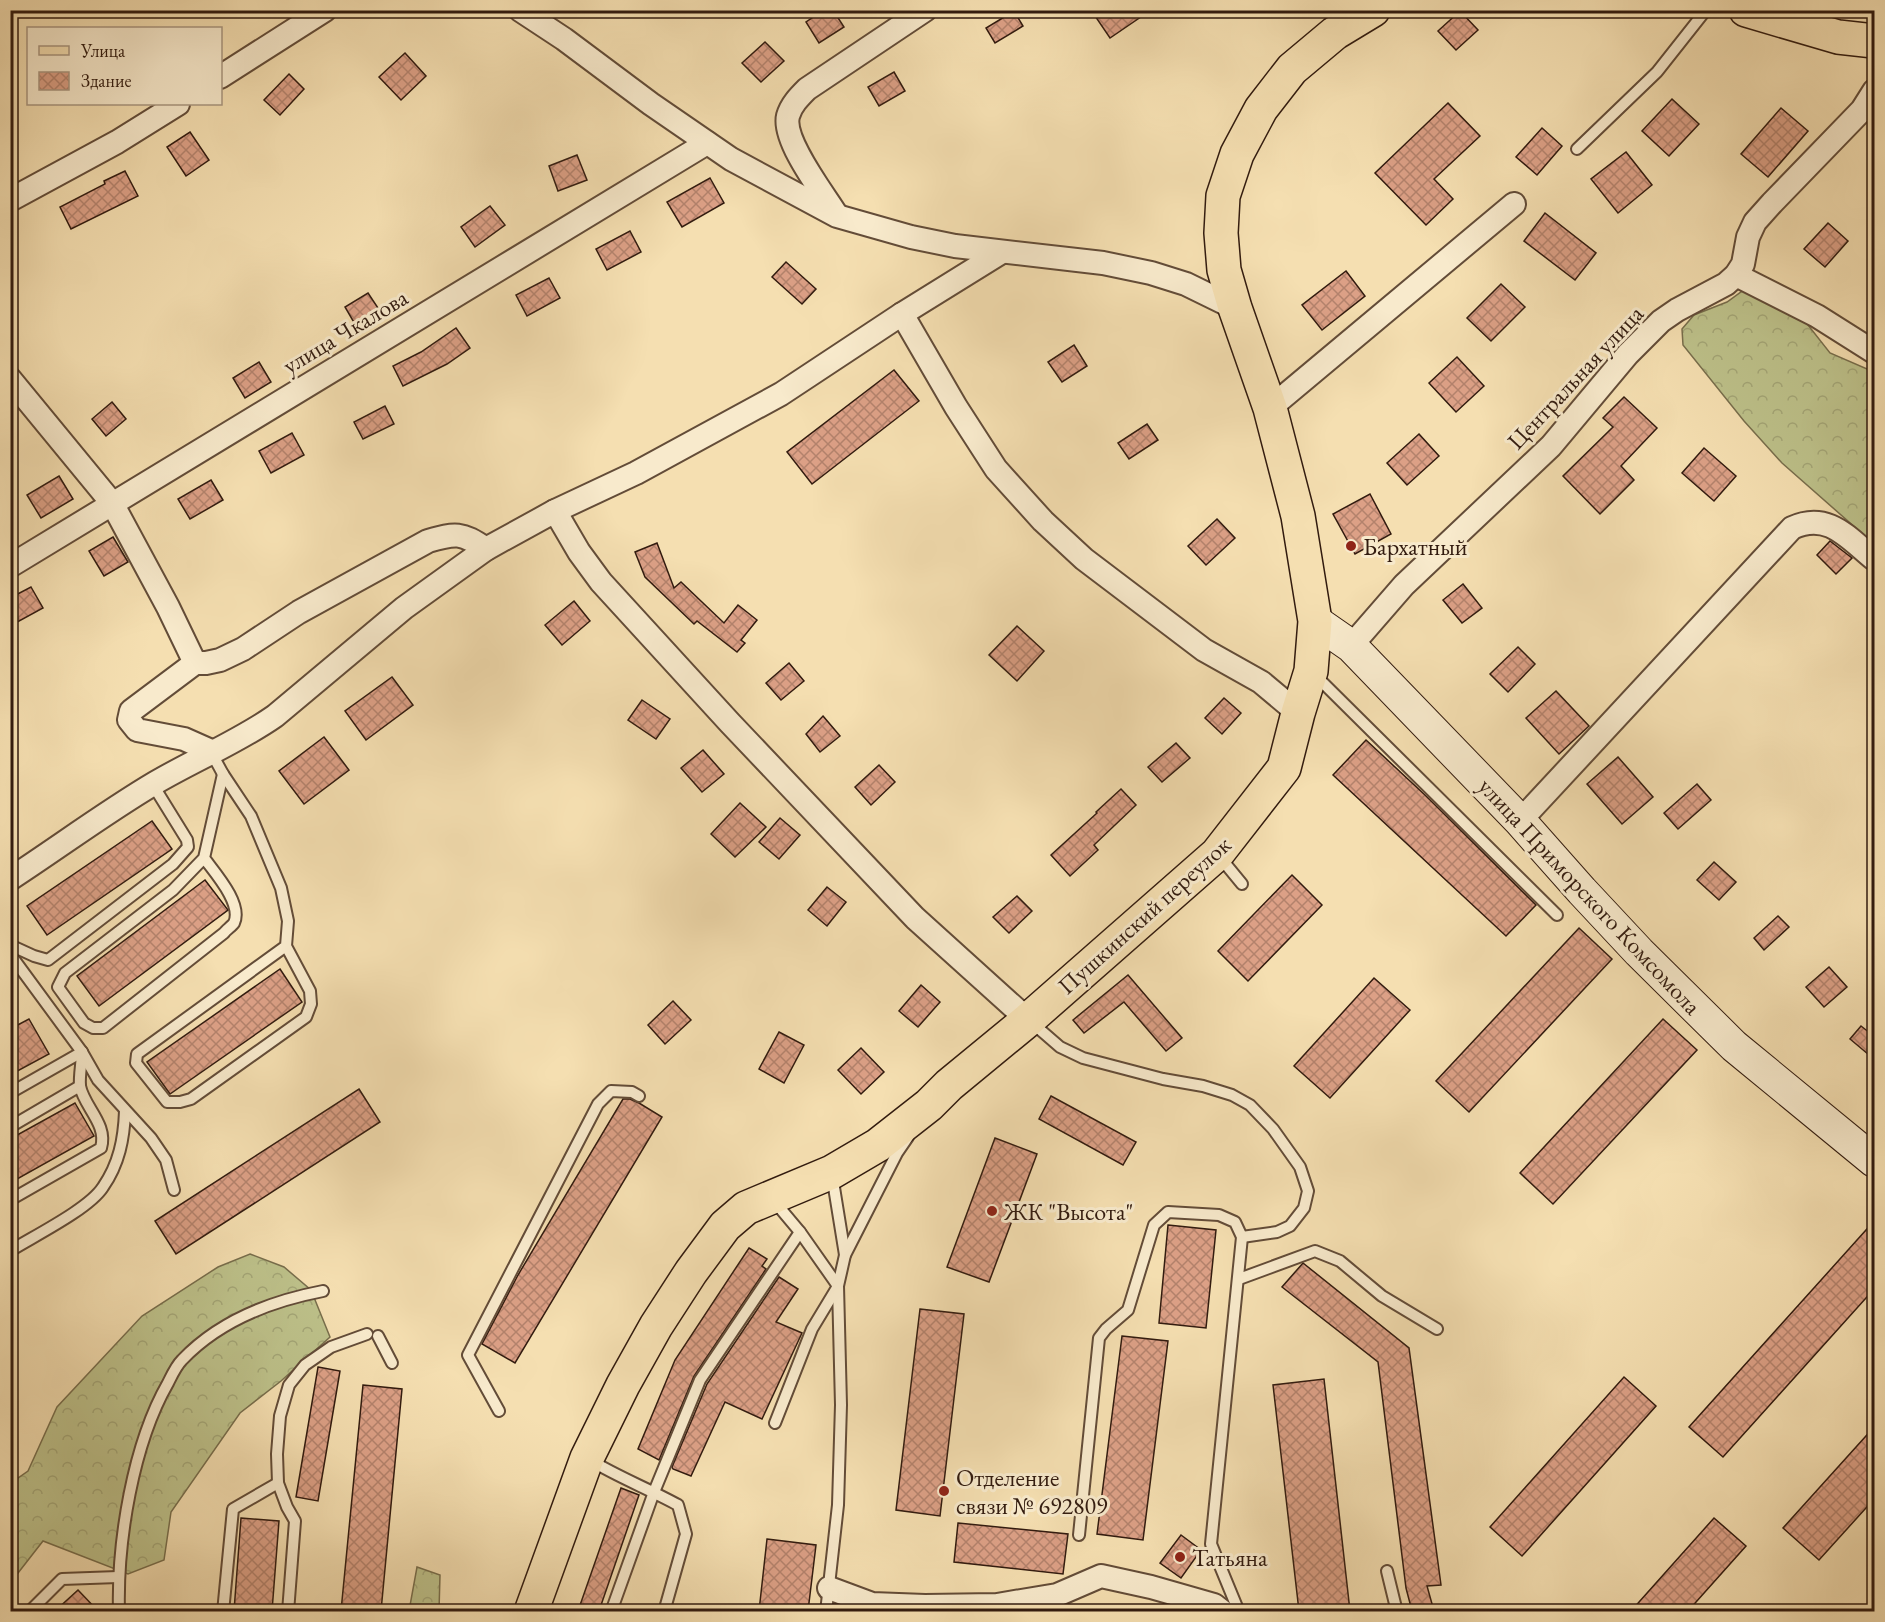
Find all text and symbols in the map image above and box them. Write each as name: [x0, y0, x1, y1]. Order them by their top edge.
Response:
legend: [27, 27, 222, 105]
text: Улица: [80, 39, 126, 62]
text: Здание: [81, 69, 131, 92]
street label: улица Чкалова: [277, 281, 414, 381]
street label: Центральная улица: [1500, 298, 1650, 456]
place label: Бархатный: [1363, 531, 1468, 562]
marker: Бархатный: [1344, 539, 1358, 553]
street label: улица Приморского Комсомола: [1472, 771, 1708, 1021]
street label: Пушкинский переулок: [1051, 829, 1238, 1001]
place label: ЖК "Высота": [1003, 1196, 1133, 1227]
marker: ЖК "Высота": [985, 1204, 999, 1218]
place label: Отделение связи № 692809: [956, 1462, 1108, 1521]
marker: Отделение связи № 692809: [937, 1484, 951, 1498]
place label: Татьяна: [1192, 1542, 1268, 1573]
marker: Татьяна: [1173, 1550, 1187, 1564]

